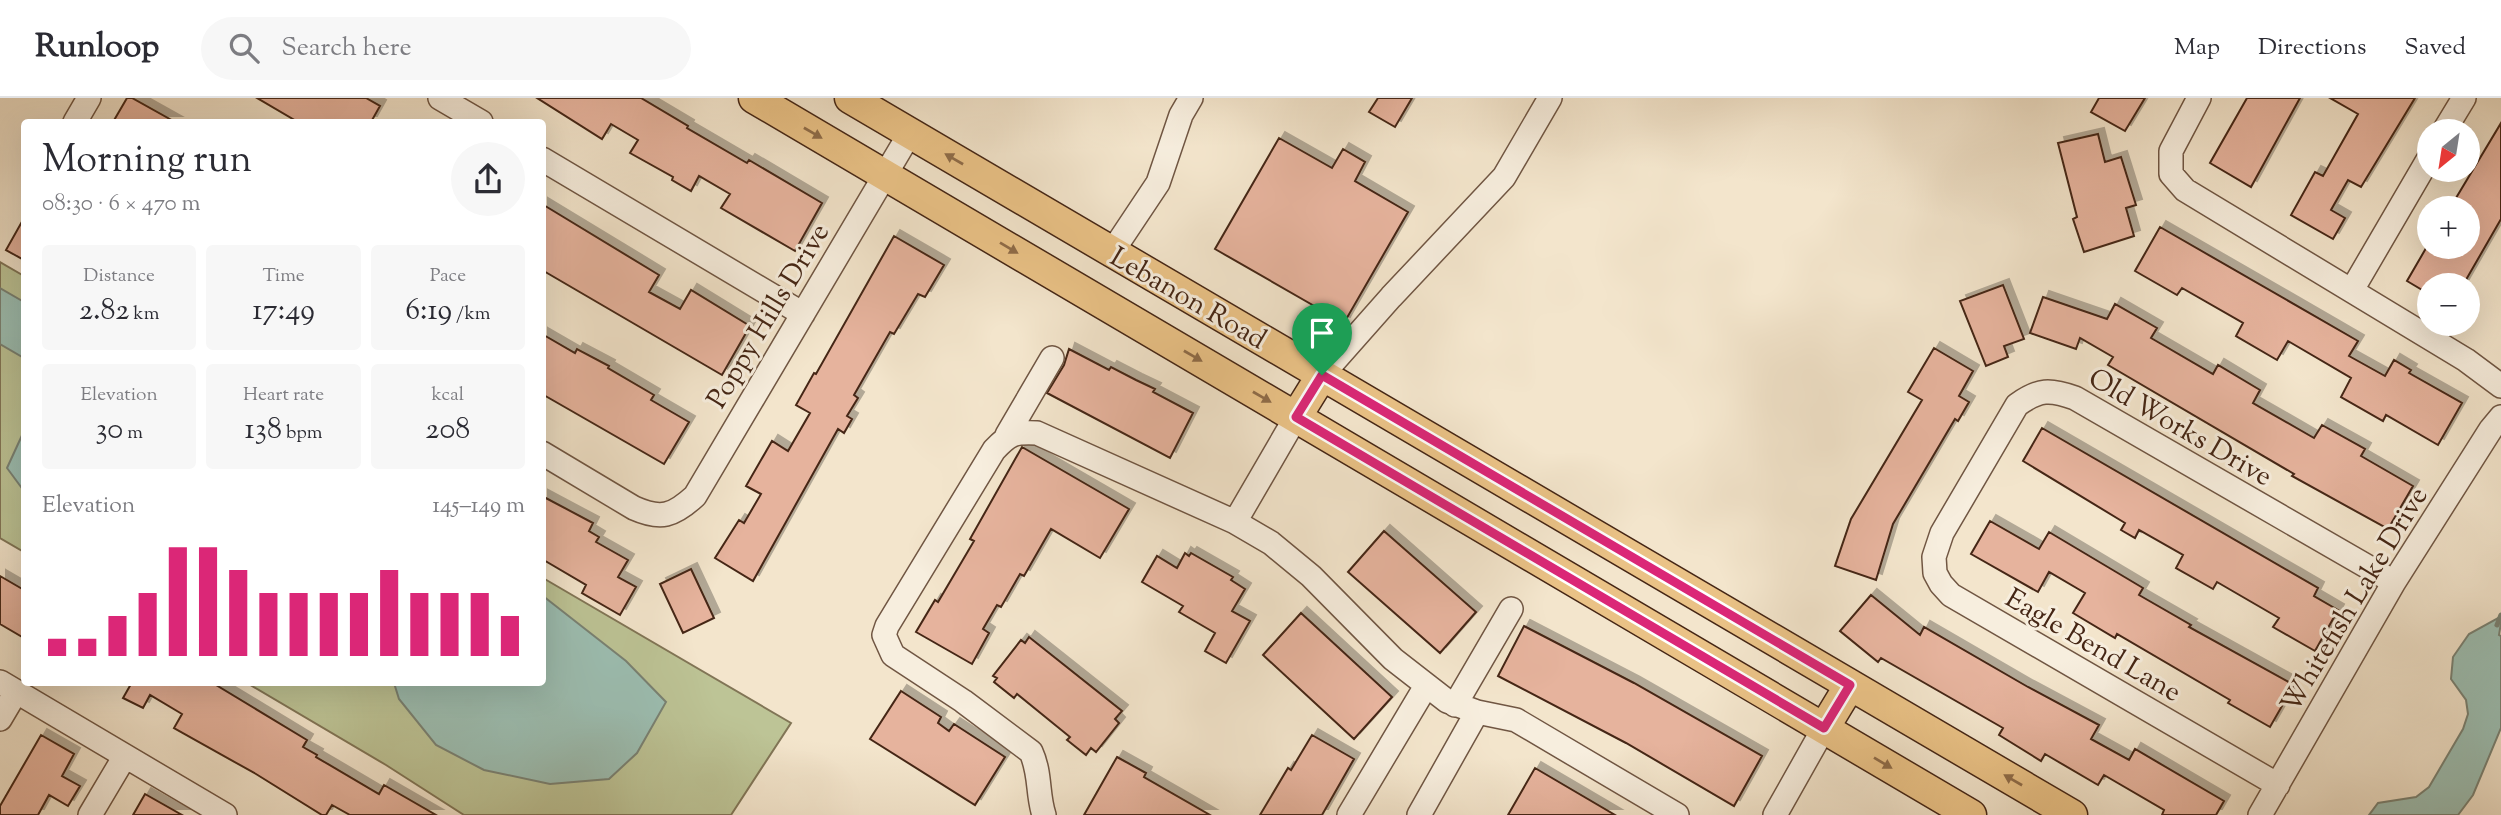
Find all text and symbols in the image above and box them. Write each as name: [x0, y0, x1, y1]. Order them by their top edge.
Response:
search box: [201, 17, 691, 80]
text: Runloop: [35, 24, 159, 72]
icon: search: [225, 29, 263, 67]
text: Search here: [281, 30, 412, 67]
text: Map: [2174, 31, 2220, 65]
text: Directions: [2258, 31, 2366, 65]
text: Saved: [2404, 31, 2466, 65]
north arrow: [2417, 119, 2480, 182]
map controls: [2417, 119, 2480, 336]
one-way arrow: [804, 126, 823, 139]
text: Morning run: [42, 135, 252, 189]
button: share: [451, 142, 525, 216]
one-way arrow: [944, 152, 963, 165]
text: 08:30 · 6 × 470 m: [42, 188, 201, 221]
button: +: [2417, 196, 2480, 259]
street label: Poppy Hills Drive: [698, 216, 841, 417]
street label: Lebanon Road: [1102, 239, 1273, 361]
one-way arrow: [1000, 242, 1019, 254]
text: Distance: [83, 263, 155, 290]
text: Time: [262, 263, 305, 290]
text: Pace: [430, 263, 466, 290]
button: −: [2417, 273, 2480, 336]
text: 2.82: [79, 290, 129, 333]
text: 17:49: [252, 290, 315, 333]
text: 6:19: [405, 290, 452, 333]
text: km: [129, 301, 159, 328]
text: /km: [452, 301, 490, 328]
pin: [1292, 303, 1352, 375]
icon: arrive: [1303, 314, 1341, 352]
one-way arrow: [1183, 350, 1202, 363]
street label: Old Works Drive: [2080, 360, 2279, 498]
text: Elevation: [81, 382, 158, 409]
text: Heart rate: [243, 382, 324, 409]
text: kcal: [431, 382, 464, 409]
one-way arrow: [1252, 391, 1271, 403]
text: 30: [95, 409, 123, 452]
text: 138: [245, 409, 282, 452]
text: 208: [425, 409, 470, 452]
text: m: [123, 420, 143, 447]
text: bpm: [282, 420, 322, 447]
street label: Whitefish Lake Drive: [2272, 480, 2439, 721]
text: Elevation: [42, 490, 135, 523]
text: 145–149 m: [432, 490, 525, 523]
street label: Eagle Bend Lane: [1997, 580, 2188, 713]
one-way arrow: [1873, 757, 1892, 769]
one-way arrow: [2003, 774, 2022, 787]

